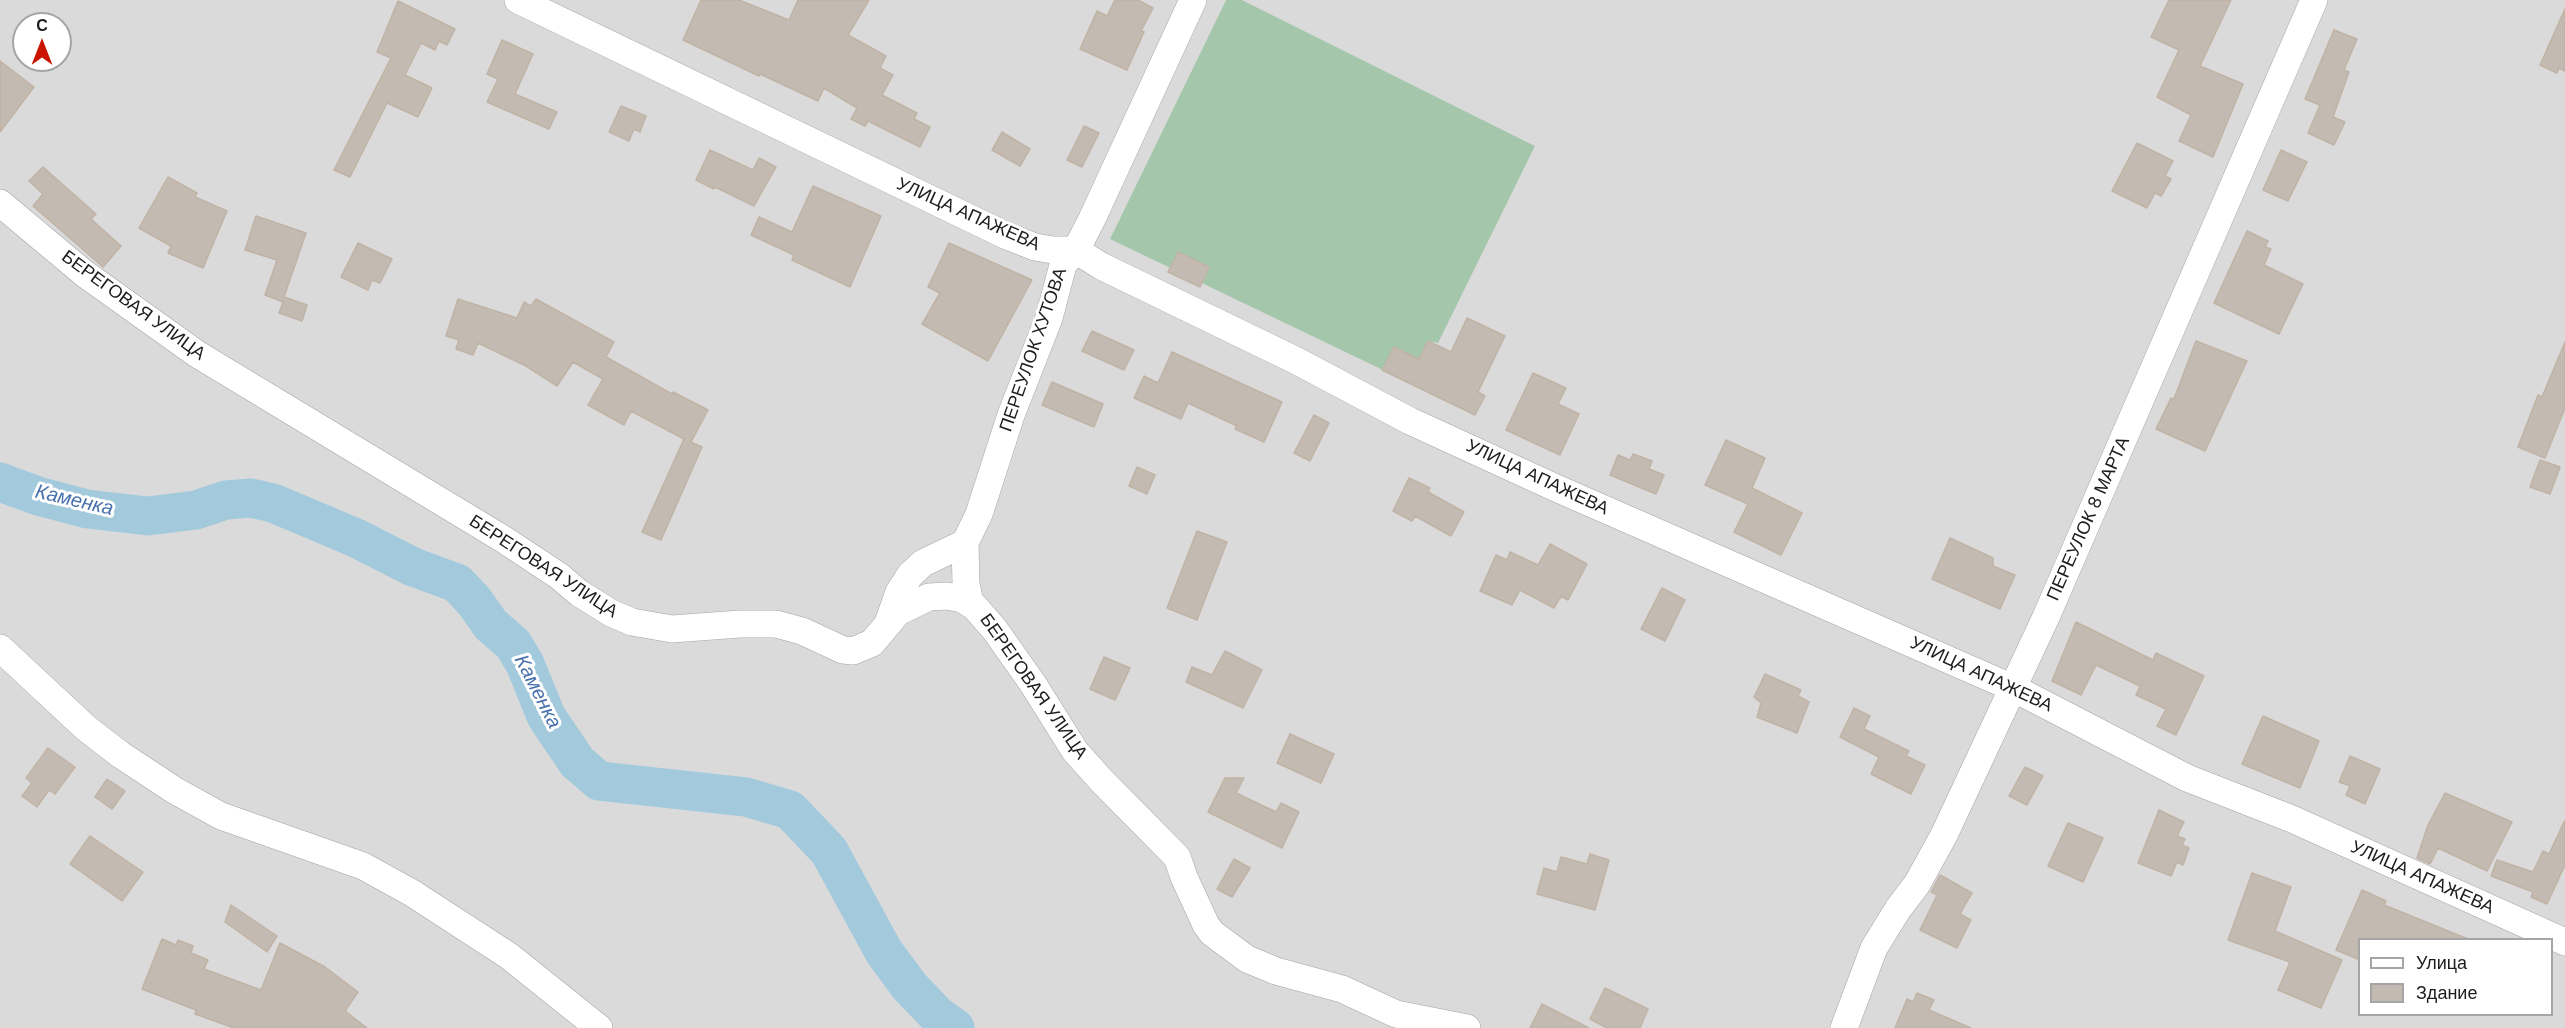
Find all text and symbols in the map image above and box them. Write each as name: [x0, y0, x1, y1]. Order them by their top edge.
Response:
north arrow: [12, 12, 72, 72]
text: С: [36, 15, 48, 36]
street label: УЛИЦА АПАЖЕВА: [893, 174, 1043, 256]
street label: БЕРЕГОВАЯ УЛИЦА: [57, 247, 209, 365]
street label: ПЕРЕУЛОК ХУТОВА: [996, 265, 1072, 435]
street label: ПЕРЕУЛОК 8 МАРТА: [2043, 434, 2135, 604]
street label: УЛИЦА АПАЖЕВА: [1462, 436, 1612, 520]
water label: Каменка: [33, 480, 115, 522]
street label: БЕРЕГОВАЯ УЛИЦА: [465, 511, 621, 623]
street label: БЕРЕГОВАЯ УЛИЦА: [975, 610, 1091, 764]
street label: УЛИЦА АПАЖЕВА: [1906, 633, 2056, 717]
water label: Каменка: [508, 651, 566, 733]
street label: УЛИЦА АПАЖЕВА: [2347, 837, 2497, 919]
legend: [2358, 938, 2553, 1016]
text: Улица: [2416, 951, 2467, 975]
text: Здание: [2416, 981, 2477, 1005]

